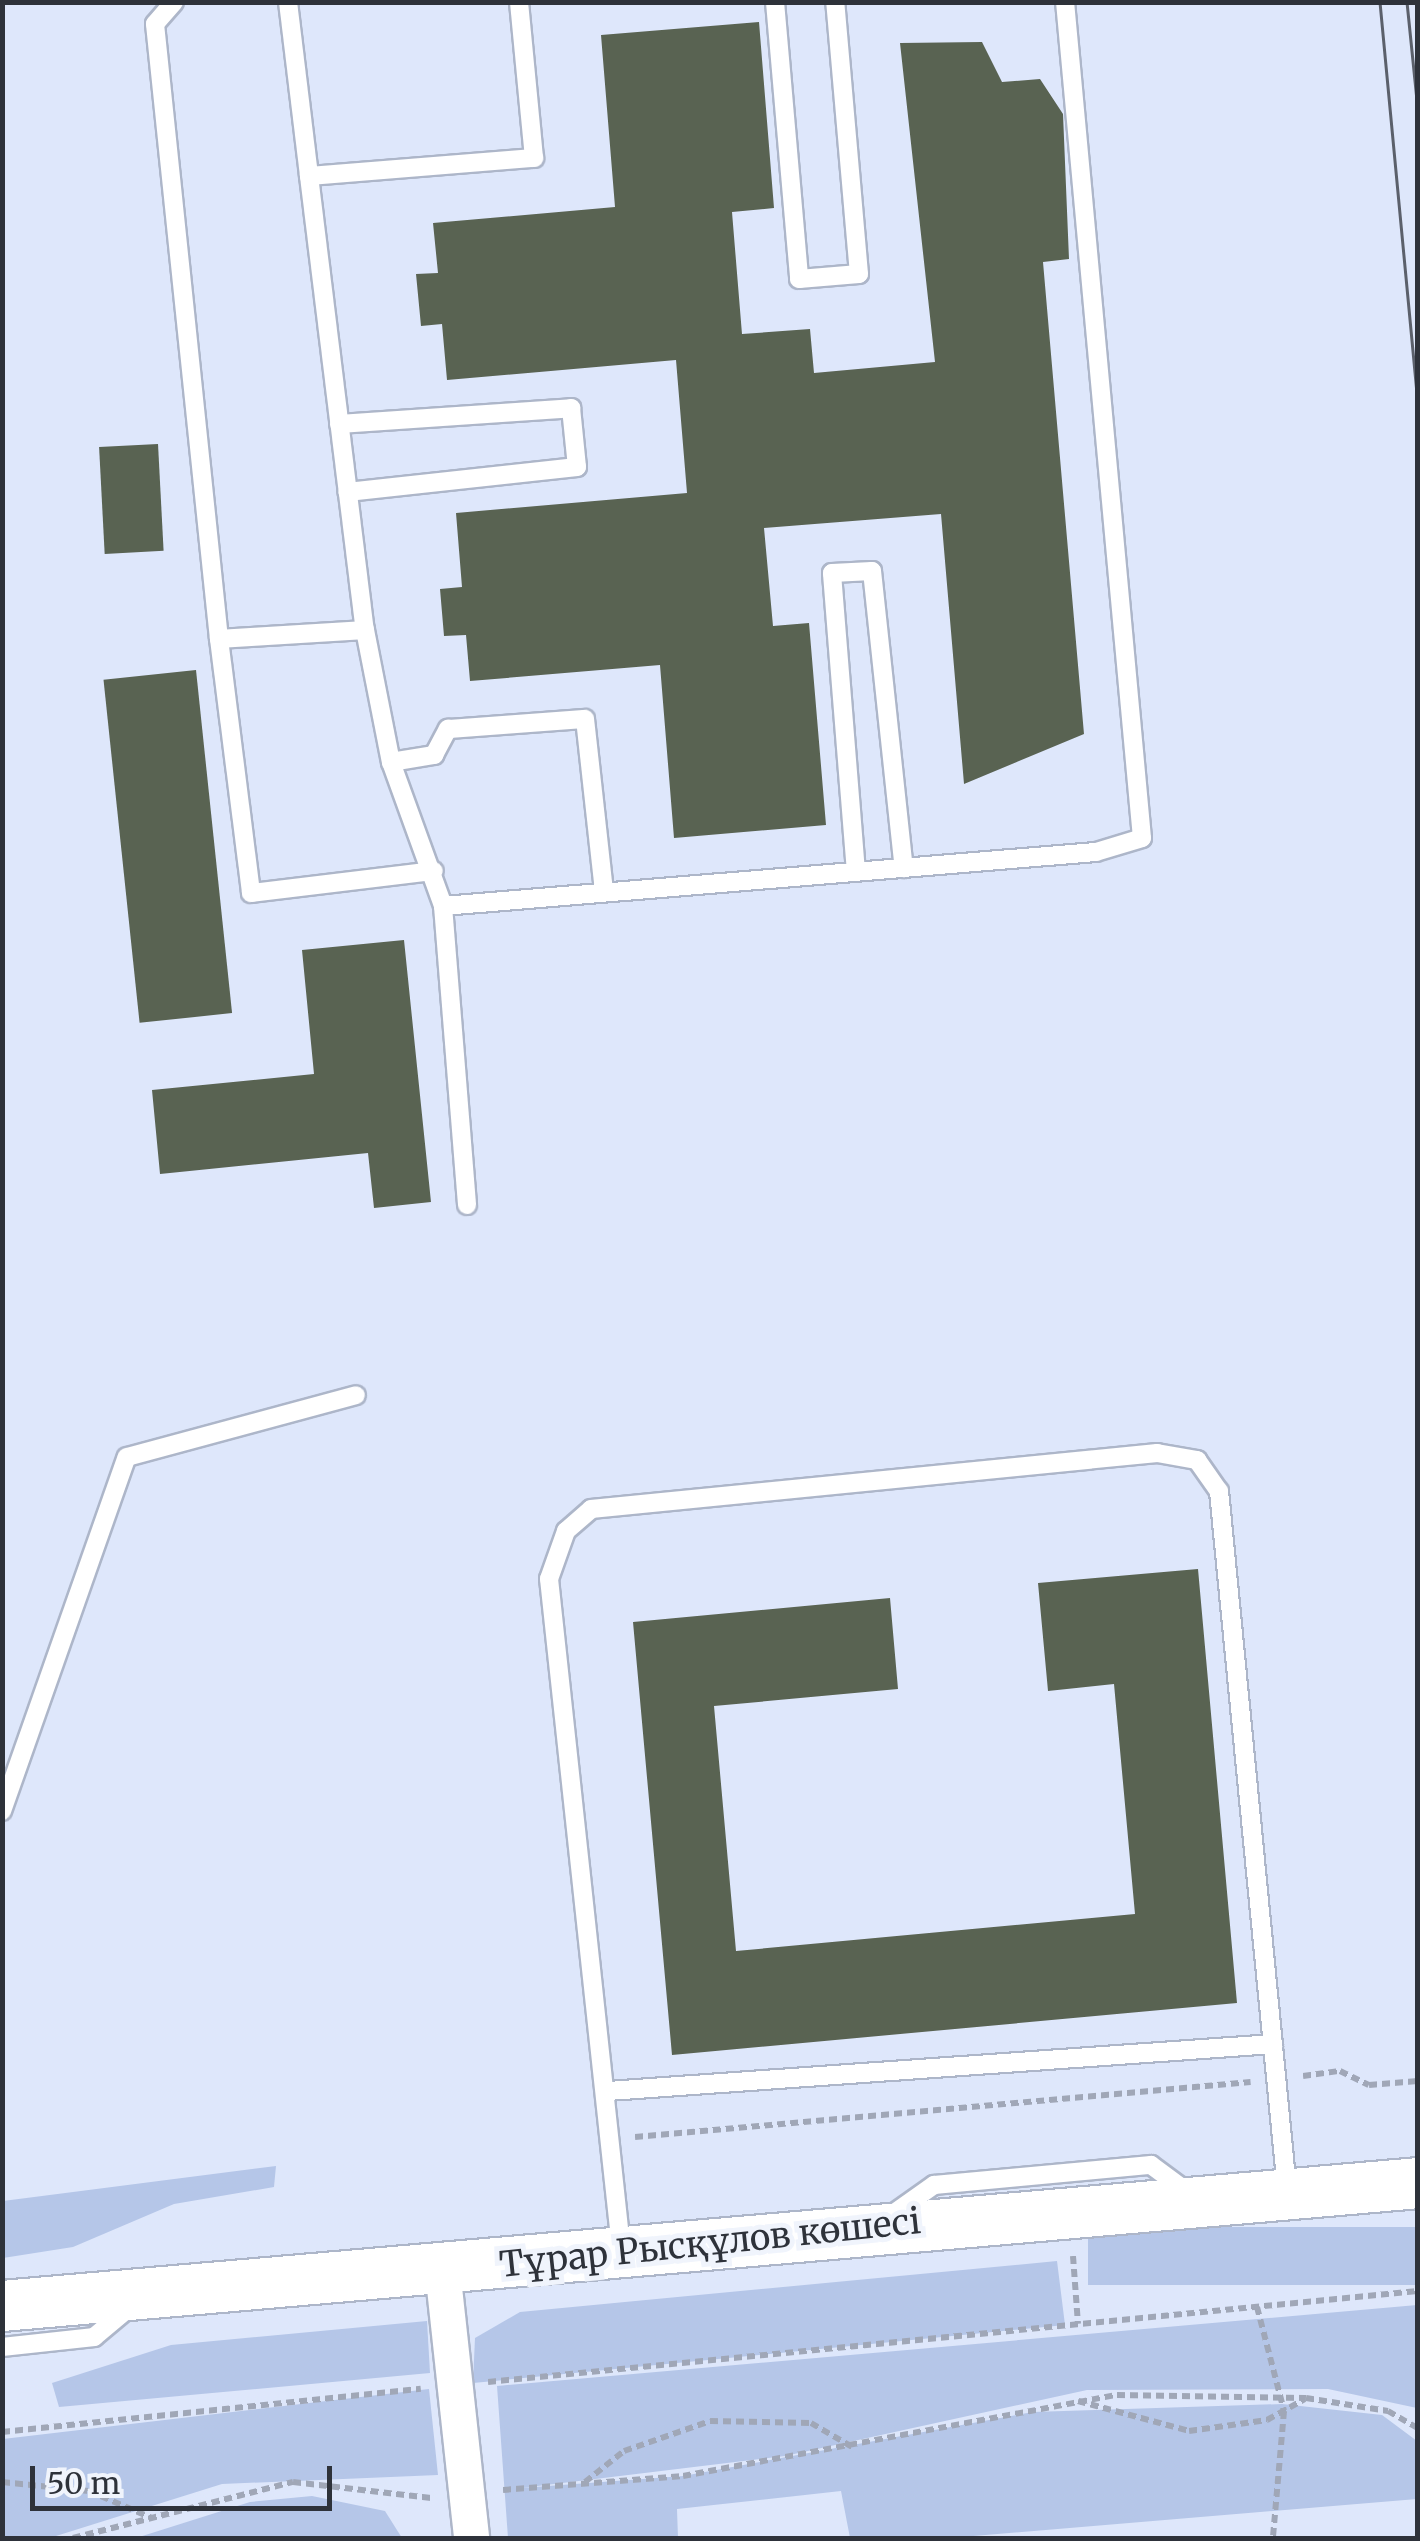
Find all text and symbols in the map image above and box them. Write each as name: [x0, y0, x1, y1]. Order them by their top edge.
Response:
street label: Тұрар Рысқұлов көшесі: [497, 2200, 923, 2286]
scale bar: [35, 2446, 338, 2508]
text: 50 m: [47, 2464, 120, 2502]

